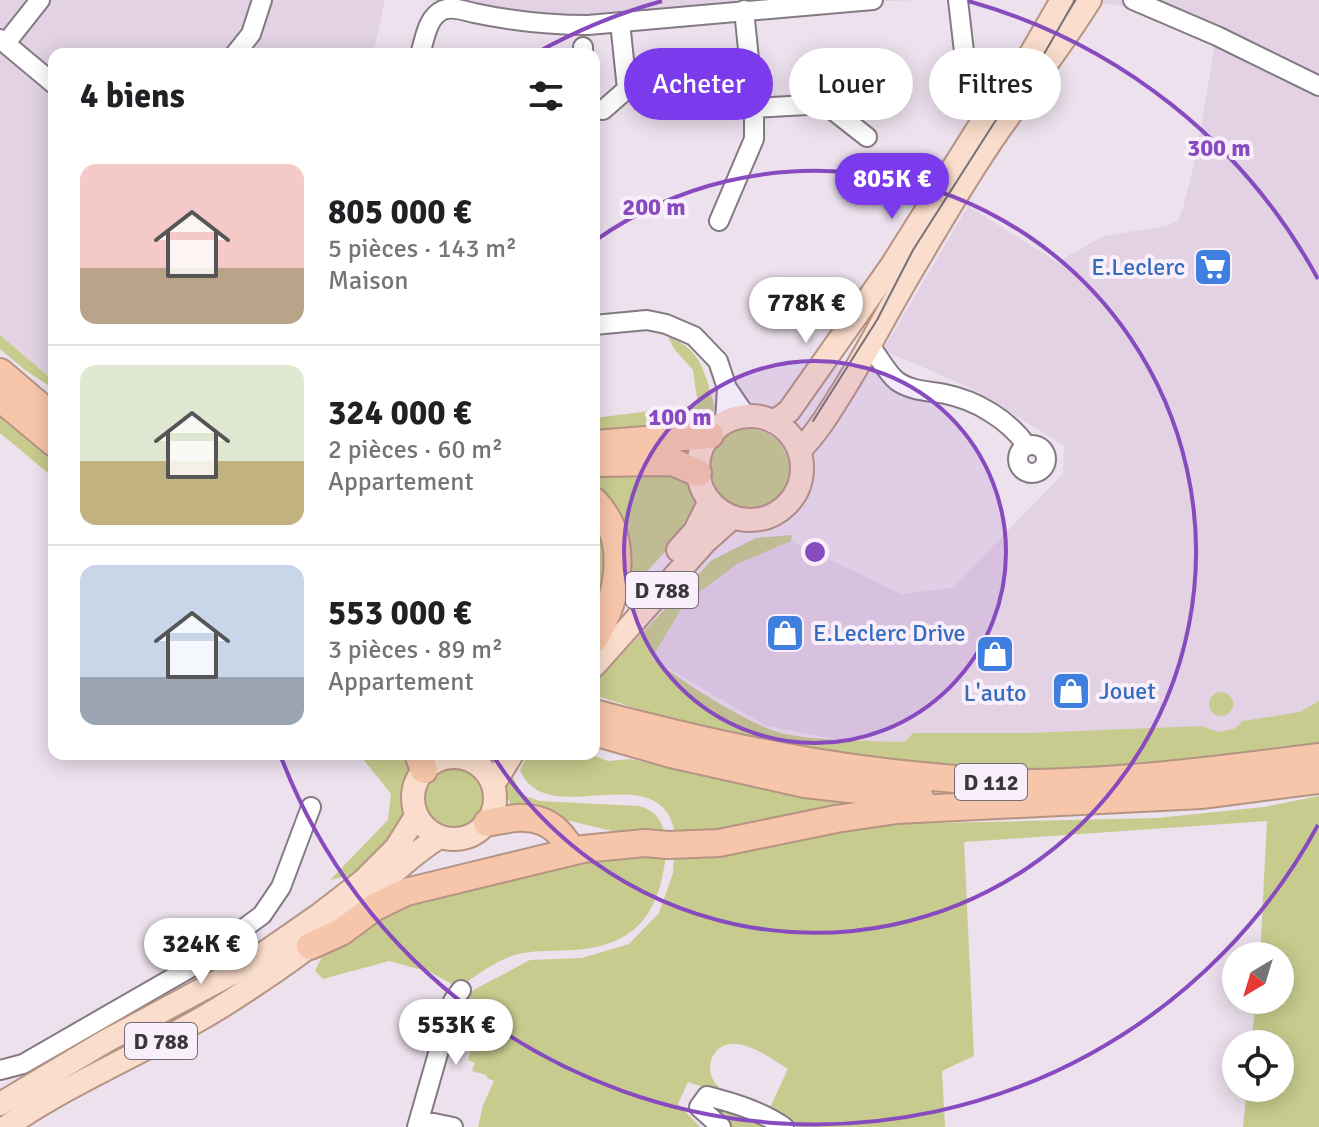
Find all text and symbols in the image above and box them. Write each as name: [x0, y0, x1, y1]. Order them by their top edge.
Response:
chip: Acheter: [624, 48, 773, 120]
chip: Louer: [789, 48, 913, 120]
chip: Filtres: [929, 48, 1061, 120]
icon: filters: [524, 74, 568, 118]
text: 4 biens: [80, 75, 185, 117]
text: 300 m: [1187, 133, 1251, 163]
pin: 805K €: [827, 153, 957, 221]
text: 805K €: [853, 163, 931, 195]
text: 805 000 €: [328, 191, 471, 233]
text: 200 m: [622, 192, 686, 222]
icon: home: [144, 196, 240, 292]
text: 5 pièces · 143 m²: [328, 233, 517, 265]
supermarket icon: E.Leclerc: [1192, 246, 1234, 288]
place label: E.Leclerc: [1091, 252, 1185, 282]
text: Maison: [328, 265, 408, 297]
pin: 778K €: [741, 277, 871, 345]
text: 778K €: [767, 287, 845, 319]
text: 324 000 €: [328, 392, 471, 434]
icon: home: [144, 397, 240, 493]
text: 100 m: [648, 402, 712, 432]
text: 2 pièces · 60 m²: [328, 434, 503, 466]
text: Appartement: [328, 466, 474, 498]
centre of rings: [801, 538, 829, 566]
road number: D 788: [626, 572, 698, 608]
text: 553 000 €: [328, 592, 471, 634]
icon: home: [144, 597, 240, 693]
shop icon: E.Leclerc Drive: [764, 612, 806, 654]
place label: E.Leclerc Drive: [813, 618, 966, 648]
shop icon: L'auto: [974, 633, 1016, 675]
text: 3 pièces · 89 m²: [328, 634, 503, 666]
text: Appartement: [328, 666, 474, 698]
shop icon: Jouet: [1050, 670, 1092, 712]
place label: Jouet: [1099, 676, 1156, 706]
place label: L'auto: [963, 678, 1027, 708]
road number: D 112: [955, 764, 1027, 800]
pin: 324K €: [136, 918, 266, 986]
text: 324K €: [162, 928, 240, 960]
north arrow: [1222, 942, 1294, 1014]
map controls: [1222, 942, 1294, 1102]
pin: 553K €: [391, 999, 521, 1067]
text: 553K €: [417, 1009, 495, 1041]
road number: D 788: [125, 1023, 197, 1059]
button: locate: [1222, 1030, 1294, 1102]

